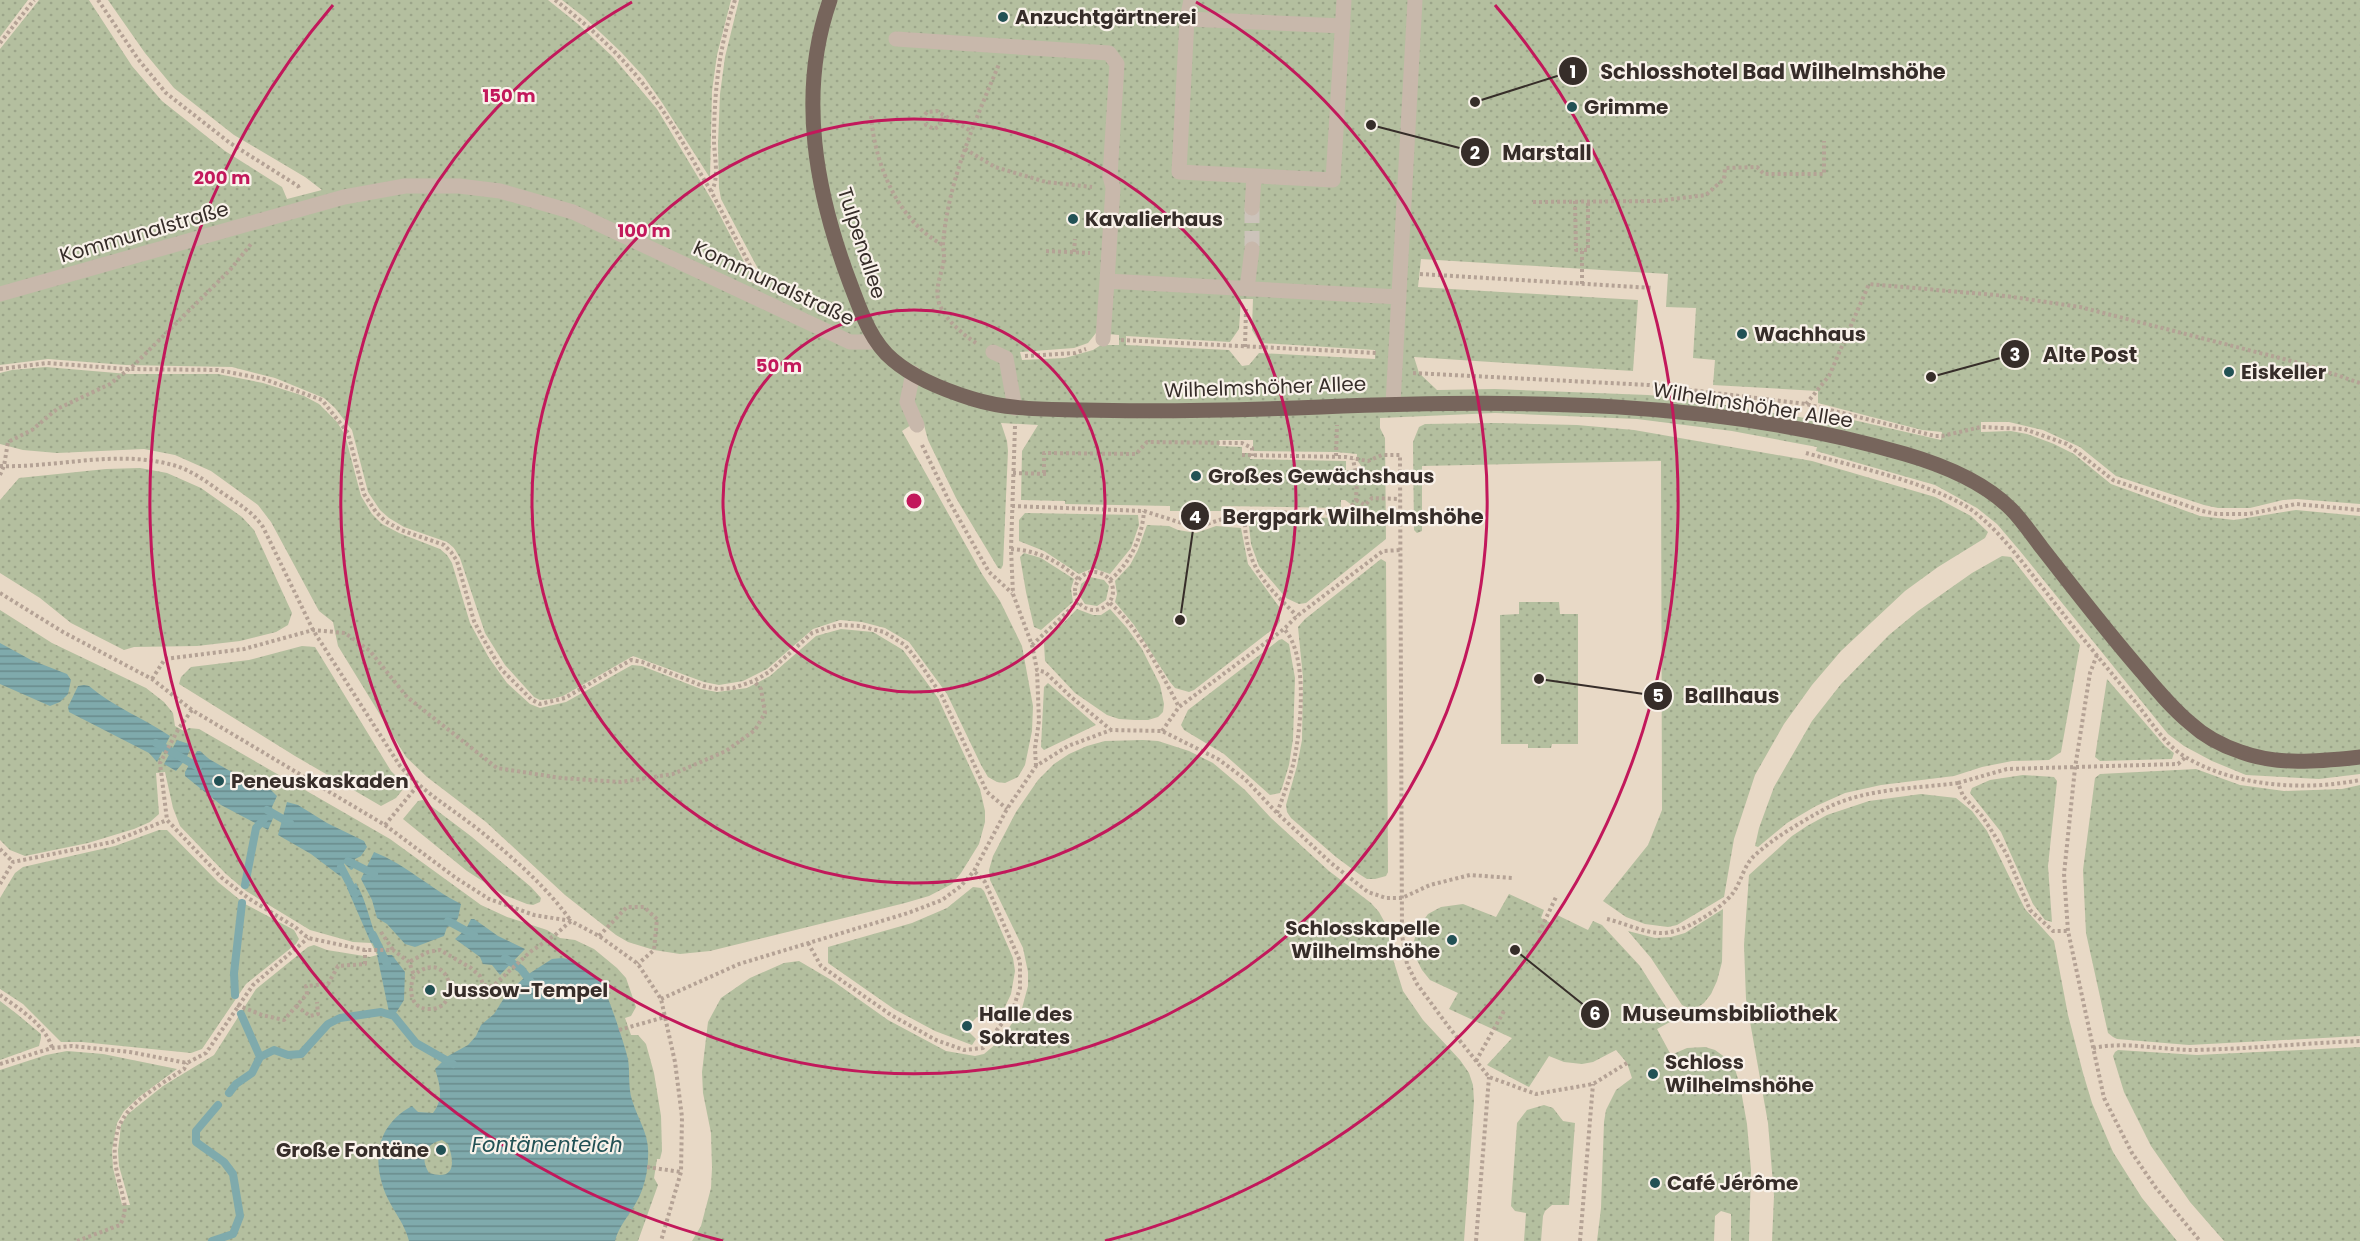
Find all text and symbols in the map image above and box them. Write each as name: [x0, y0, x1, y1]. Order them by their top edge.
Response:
place label: Anzuchtgärtnerei: [1015, 3, 1197, 31]
marker: Anzuchtgärtnerei: [996, 10, 1010, 24]
callout: Schlosshotel Bad Wilhelmshöhe: [1558, 52, 1957, 91]
text: Schlosshotel Bad Wilhelmshöhe: [1600, 57, 1946, 86]
text: 1: [1570, 59, 1576, 84]
text: 150 m: [482, 83, 536, 108]
place label: Grimme: [1584, 93, 1668, 121]
marker: Grimme: [1565, 100, 1579, 114]
callout: Marstall: [1460, 133, 1603, 172]
text: Marstall: [1502, 138, 1592, 167]
text: 2: [1470, 140, 1480, 165]
text: 200 m: [194, 165, 250, 190]
street label: Tulpenallee: [831, 184, 893, 302]
street label: Kommunalstraße: [56, 194, 232, 270]
place label: Kavalierhaus: [1085, 205, 1223, 233]
marker: Kavalierhaus: [1066, 212, 1080, 226]
text: 100 m: [617, 218, 671, 243]
street label: Kommunalstraße: [689, 233, 859, 333]
place label: Wachhaus: [1754, 320, 1866, 348]
marker: Wachhaus: [1735, 327, 1749, 341]
callout: Alte Post: [2000, 335, 2149, 374]
text: Alte Post: [2043, 340, 2137, 369]
text: 3: [2010, 342, 2020, 367]
text: 50 m: [756, 353, 802, 378]
place label: Eiskeller: [2241, 358, 2327, 386]
marker: Eiskeller: [2222, 365, 2236, 379]
street label: Wilhelmshöher Allee: [1163, 369, 1367, 405]
street label: Wilhelmshöher Allee: [1651, 375, 1855, 435]
place label: Großes Gewächshaus: [1208, 462, 1434, 490]
marker: Großes Gewächshaus: [1189, 469, 1203, 483]
centre of rings: [904, 491, 924, 511]
callout: Bergpark Wilhelmshöhe: [1180, 497, 1495, 536]
text: Bergpark Wilhelmshöhe: [1222, 502, 1484, 531]
text: 4: [1189, 504, 1201, 529]
callout: Ballhaus: [1643, 676, 1791, 715]
text: Ballhaus: [1685, 681, 1779, 710]
text: 5: [1652, 683, 1664, 708]
place label: Peneuskaskaden: [231, 767, 409, 795]
marker: Peneuskaskaden: [212, 774, 226, 788]
place label: Schlosskapelle Wilhelmshöhe: [1285, 914, 1440, 965]
marker: Schlosskapelle Wilhelmshöhe: [1445, 933, 1459, 947]
place label: Jussow-Tempel: [442, 976, 608, 1004]
marker: Jussow-Tempel: [423, 983, 437, 997]
callout: Museumsbibliothek: [1580, 994, 1849, 1033]
text: Museumsbibliothek: [1622, 999, 1838, 1028]
place label: Halle des Sokrates: [979, 1000, 1073, 1051]
text: 6: [1589, 1001, 1601, 1026]
marker: Halle des Sokrates: [960, 1019, 974, 1033]
place label: Schloss Wilhelmshöhe: [1665, 1048, 1814, 1099]
marker: Schloss Wilhelmshöhe: [1646, 1067, 1660, 1081]
water label: Fontänenteich: [471, 1130, 623, 1159]
place label: Große Fontäne: [276, 1136, 429, 1164]
marker: Große Fontäne: [434, 1143, 448, 1157]
place label: Café Jérôme: [1667, 1169, 1798, 1197]
marker: Café Jérôme: [1648, 1176, 1662, 1190]

